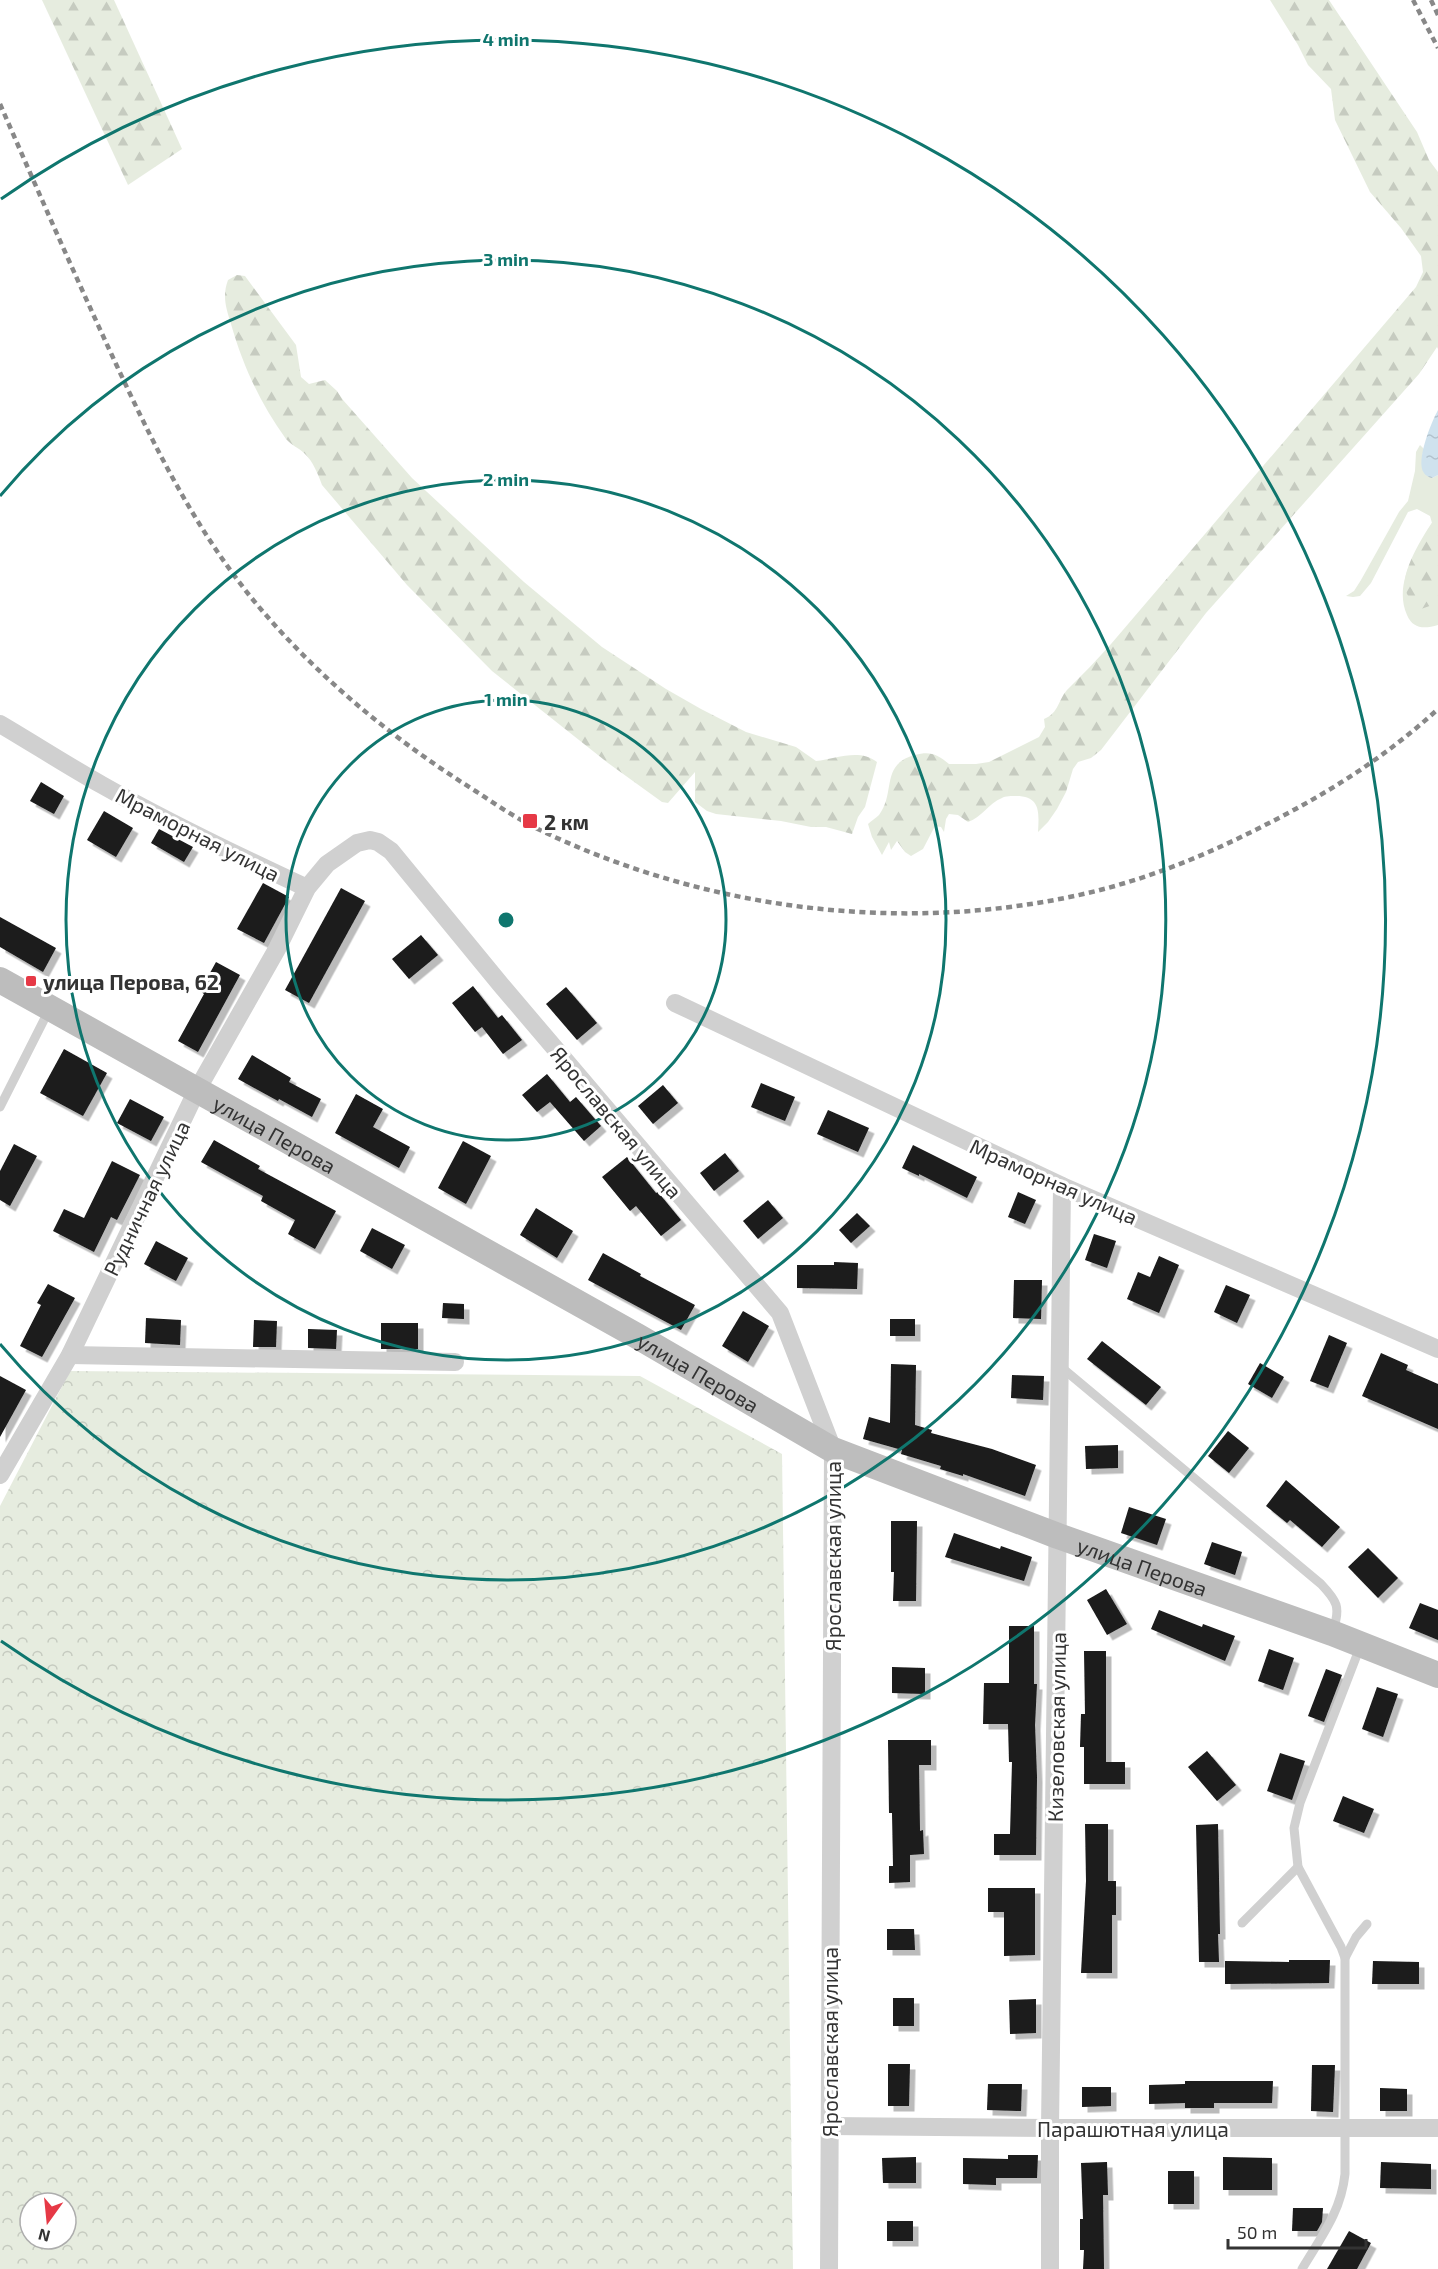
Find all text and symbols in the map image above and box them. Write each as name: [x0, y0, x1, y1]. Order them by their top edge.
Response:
text: 4 min: [483, 28, 530, 50]
text: 3 min: [483, 248, 529, 270]
text: 2 min: [483, 468, 529, 490]
text: 1 min: [484, 688, 528, 710]
street label: Мраморная улица: [111, 782, 284, 887]
place label: 2 км: [544, 809, 589, 834]
marker: 2 км: [521, 812, 539, 830]
centre of rings: [496, 910, 516, 930]
place label: улица Перова, 62: [43, 969, 219, 994]
marker: улица Перова, 62: [24, 974, 38, 988]
street label: Ярославская улица: [545, 1041, 688, 1204]
street label: улица Перова: [209, 1090, 341, 1178]
street label: Рудничная улица: [98, 1116, 195, 1280]
street label: Мраморная улица: [966, 1133, 1142, 1230]
street label: улица Перова: [633, 1327, 764, 1417]
street label: Ярославская улица: [820, 1461, 846, 1651]
street label: улица Перова: [1074, 1531, 1211, 1600]
street label: Кизеловская улица: [1042, 1632, 1071, 1822]
street label: Ярославская улица: [817, 1947, 843, 2137]
street label: Парашютная улица: [1037, 2116, 1229, 2142]
north arrow: [18, 2191, 78, 2251]
scale bar: [1228, 2212, 1366, 2250]
text: 50 m: [1237, 2221, 1277, 2243]
text: N: [36, 2225, 52, 2247]

